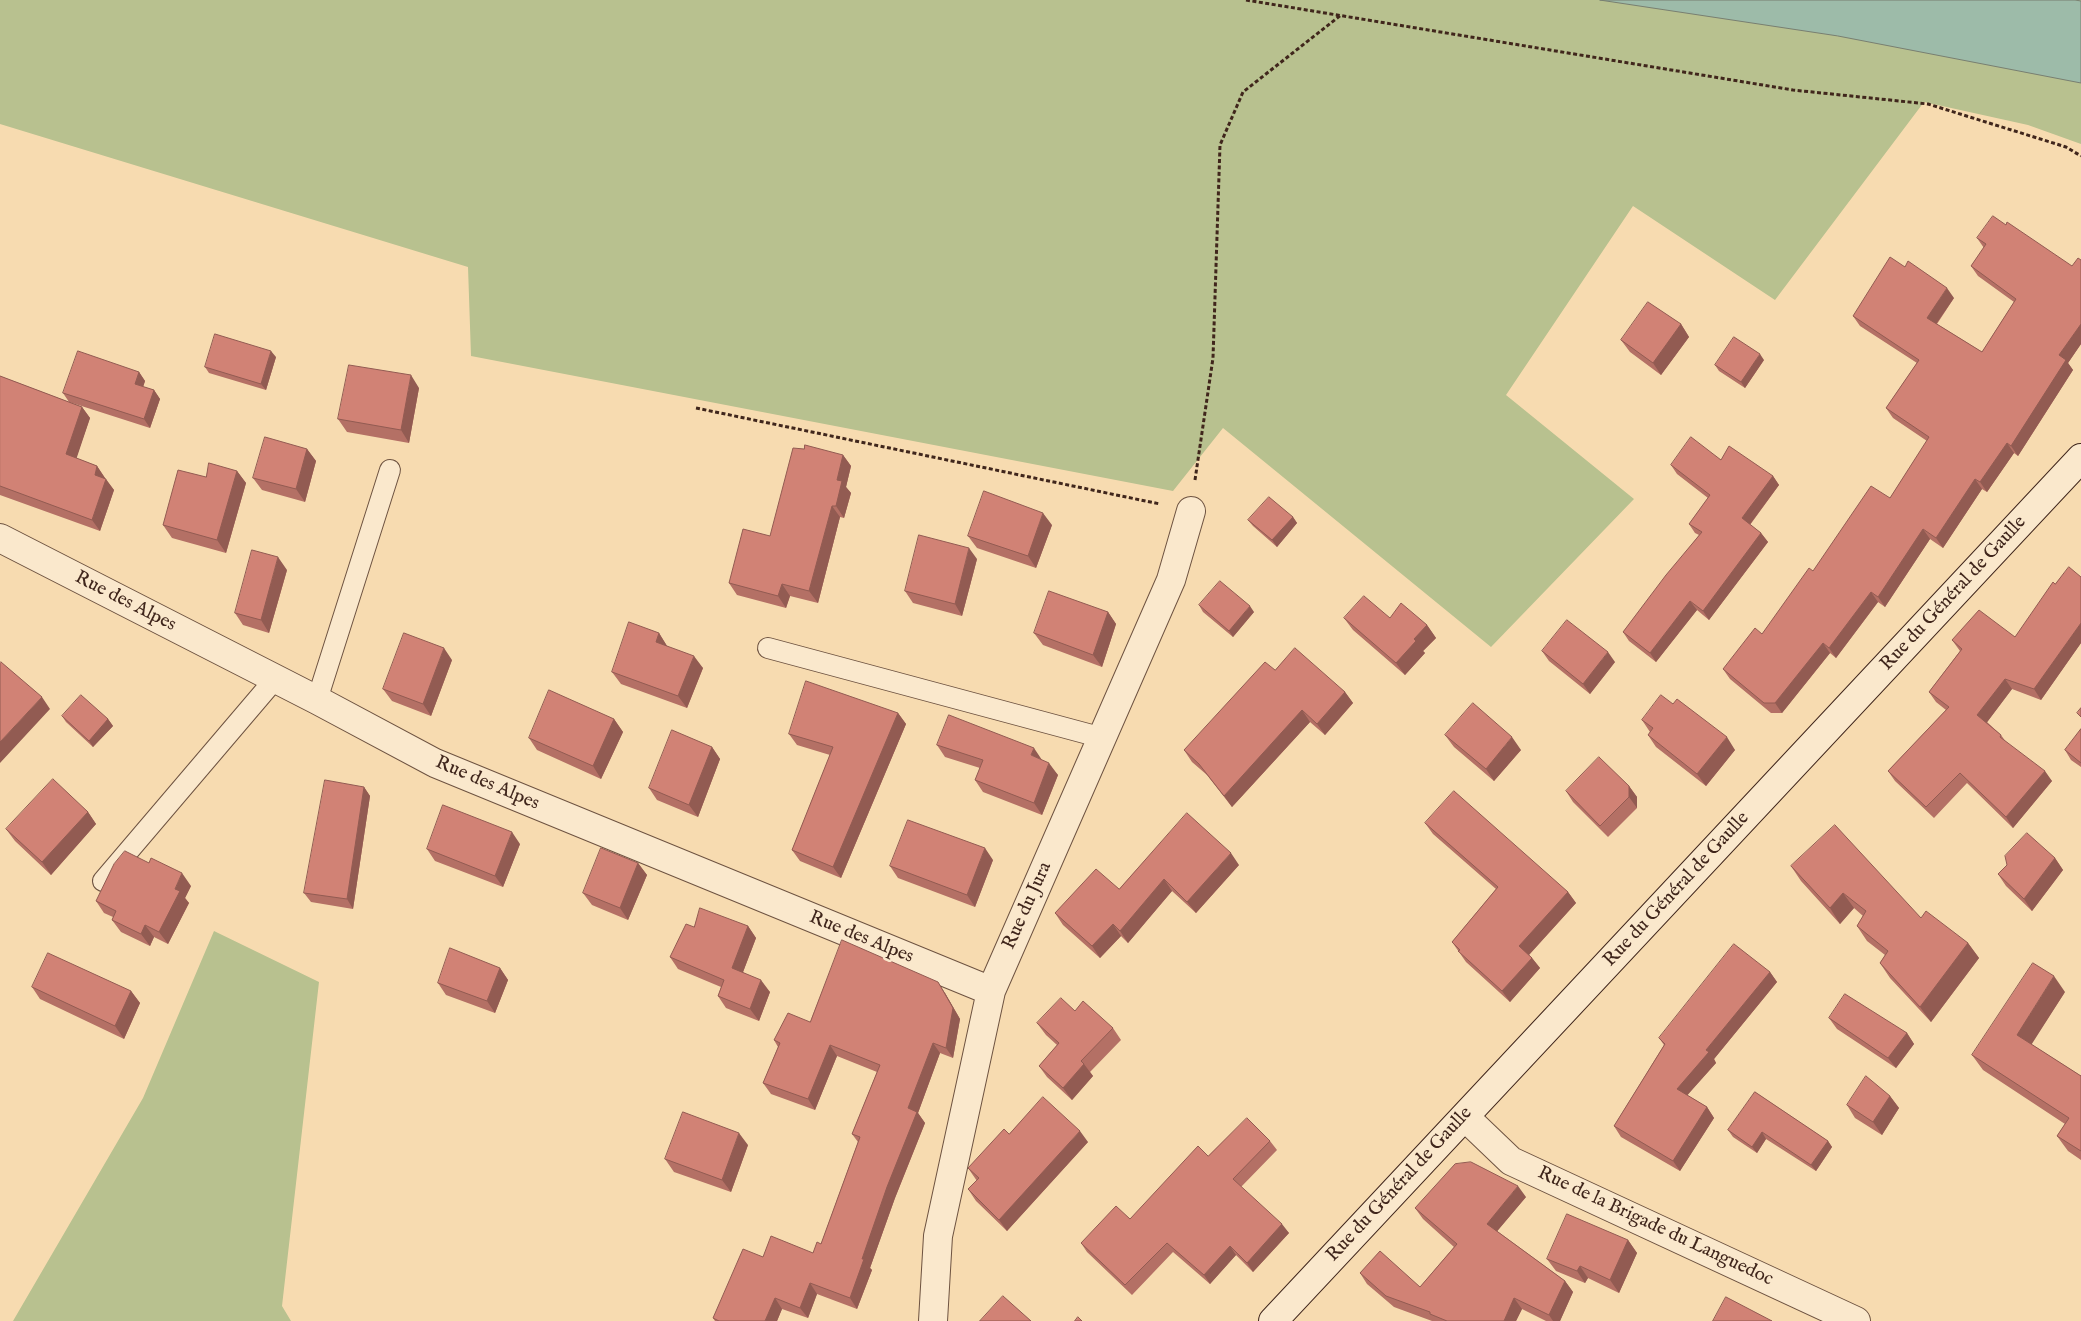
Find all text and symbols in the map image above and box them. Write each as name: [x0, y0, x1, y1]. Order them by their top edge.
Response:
street label: Rue du Général de Gaulle: [1876, 512, 2032, 676]
street label: Rue des Alpes: [71, 567, 179, 637]
street label: Rue des Alpes: [432, 752, 542, 816]
street label: Rue du Général de Gaulle: [1599, 808, 1755, 972]
street label: Rue du Jura: [999, 859, 1057, 953]
street label: Rue des Alpes: [806, 907, 916, 969]
street label: Rue du Général de Gaulle: [1322, 1103, 1478, 1267]
street label: Rue de la Brigade du Languedoc: [1534, 1162, 1776, 1292]

